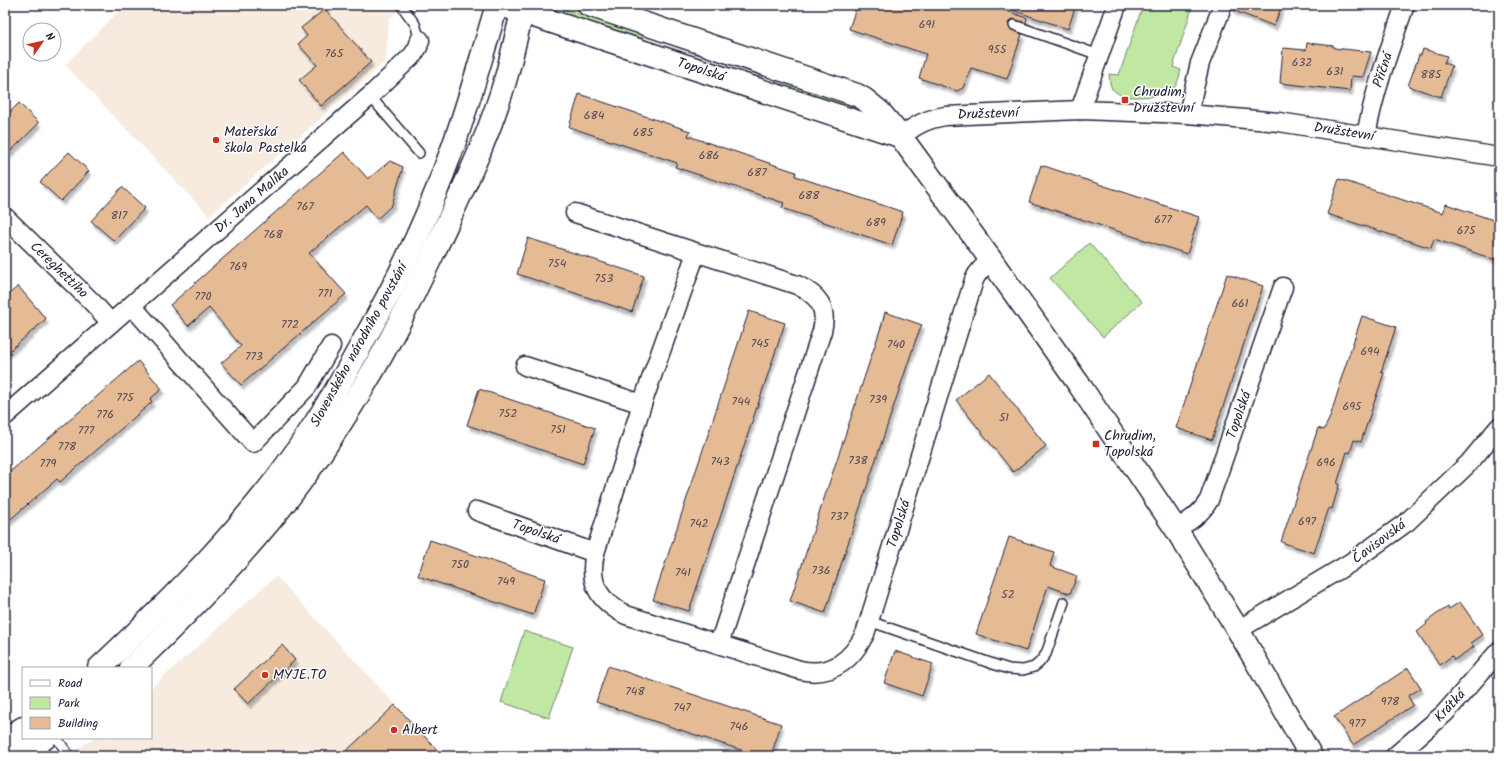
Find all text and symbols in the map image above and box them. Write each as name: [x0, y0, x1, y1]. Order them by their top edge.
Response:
house number: 691: [919, 15, 935, 34]
north arrow: [22, 22, 62, 62]
text: N: [40, 29, 59, 45]
house number: 955: [988, 40, 1008, 59]
house number: 765: [325, 44, 345, 63]
street label: Příčná: [1367, 48, 1399, 90]
street label: Topolská: [674, 52, 729, 89]
house number: 632: [1292, 53, 1312, 72]
house number: 631: [1326, 62, 1344, 81]
house number: 885: [1421, 65, 1443, 84]
place label: Chrudim, Družstevní: [1133, 81, 1196, 119]
marker: Chrudim, Družstevní: [1120, 95, 1130, 105]
street label: Družstevní: [957, 102, 1021, 126]
house number: 684: [584, 106, 605, 125]
street label: Družstevní: [1312, 116, 1378, 148]
place label: Mateřská škola Pastelka: [224, 121, 307, 159]
house number: 685: [633, 123, 655, 142]
marker: Mateřská škola Pastelka: [211, 135, 221, 145]
house number: 686: [699, 146, 719, 165]
street label: Dr. Jana Malíka: [210, 161, 294, 239]
house number: 687: [747, 163, 767, 182]
house number: 688: [798, 186, 820, 205]
house number: 767: [296, 197, 314, 216]
house number: 817: [111, 206, 128, 225]
house number: 677: [1154, 210, 1172, 229]
house number: 689: [866, 213, 886, 232]
house number: 675: [1457, 221, 1477, 240]
house number: 768: [263, 225, 283, 244]
street label: Cereghettiho: [25, 236, 93, 304]
house number: 754: [548, 254, 567, 273]
street label: Slovenského národního povstání: [305, 256, 415, 431]
house number: 769: [229, 257, 247, 276]
house number: 753: [595, 269, 614, 288]
house number: 771: [318, 284, 333, 303]
house number: 770: [194, 287, 212, 306]
house number: 661: [1231, 294, 1249, 313]
house number: 772: [281, 315, 299, 334]
house number: 745: [751, 334, 771, 353]
house number: 740: [887, 335, 905, 354]
house number: 694: [1360, 342, 1380, 361]
house number: 773: [245, 347, 263, 366]
street label: Topolská: [1221, 387, 1258, 442]
house number: 775: [116, 388, 135, 407]
house number: 739: [869, 390, 887, 409]
house number: 744: [732, 392, 751, 411]
house number: 695: [1343, 397, 1363, 416]
house number: 752: [499, 404, 517, 423]
house number: 776: [96, 405, 114, 424]
house number: 51: [999, 408, 1009, 427]
house number: 751: [550, 420, 566, 439]
house number: 777: [78, 421, 95, 440]
place label: Chrudim, Topolská: [1104, 425, 1156, 463]
house number: 778: [58, 437, 77, 456]
marker: Chrudim, Topolská: [1091, 439, 1101, 449]
house number: 738: [848, 451, 869, 470]
house number: 743: [711, 452, 730, 471]
house number: 696: [1316, 453, 1336, 472]
house number: 779: [40, 454, 57, 473]
street label: Topolská: [881, 496, 917, 551]
house number: 737: [830, 507, 848, 526]
house number: 697: [1298, 512, 1316, 531]
street label: Čavisovská: [1347, 513, 1412, 570]
street label: Topolská: [509, 514, 564, 551]
house number: 742: [689, 514, 709, 533]
house number: 750: [451, 555, 469, 574]
house number: 736: [811, 561, 831, 580]
house number: 741: [675, 563, 691, 582]
house number: 749: [497, 572, 515, 591]
house number: 52: [1001, 585, 1015, 604]
place label: MYJE.TO: [273, 664, 327, 686]
legend: [22, 667, 152, 739]
marker: MYJE.TO: [260, 670, 270, 680]
text: Road: [58, 674, 83, 693]
house number: 748: [625, 682, 645, 701]
street label: Krátká: [1429, 684, 1472, 727]
house number: 978: [1381, 692, 1400, 711]
text: Park: [58, 694, 80, 713]
house number: 747: [673, 698, 691, 717]
text: Building: [58, 714, 98, 733]
house number: 977: [1349, 714, 1366, 733]
house number: 746: [730, 717, 748, 736]
place label: Albert: [402, 719, 438, 741]
marker: Albert: [389, 725, 399, 735]

